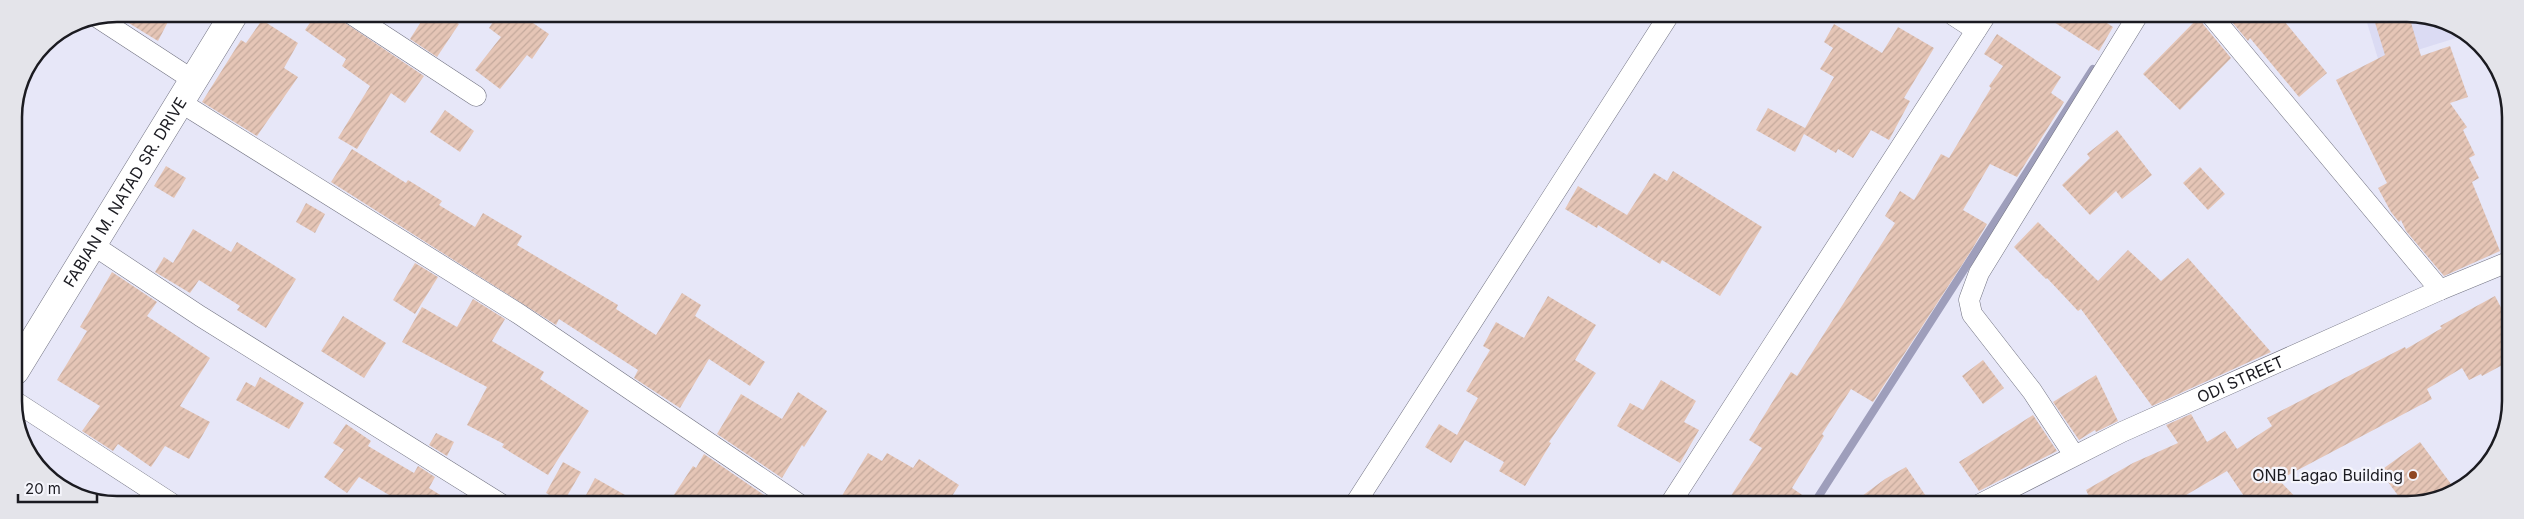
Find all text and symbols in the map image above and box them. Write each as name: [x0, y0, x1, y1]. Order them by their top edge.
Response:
street label: FABIAN M. NATAD SR. DRIVE: [59, 93, 191, 291]
street label: ODI STREET: [2194, 351, 2287, 407]
place label: ONB Lagao Building: [2252, 465, 2403, 485]
marker: ONB Lagao Building: [2407, 469, 2419, 481]
scale bar: [18, 472, 96, 504]
text: 20 m: [25, 479, 61, 498]

